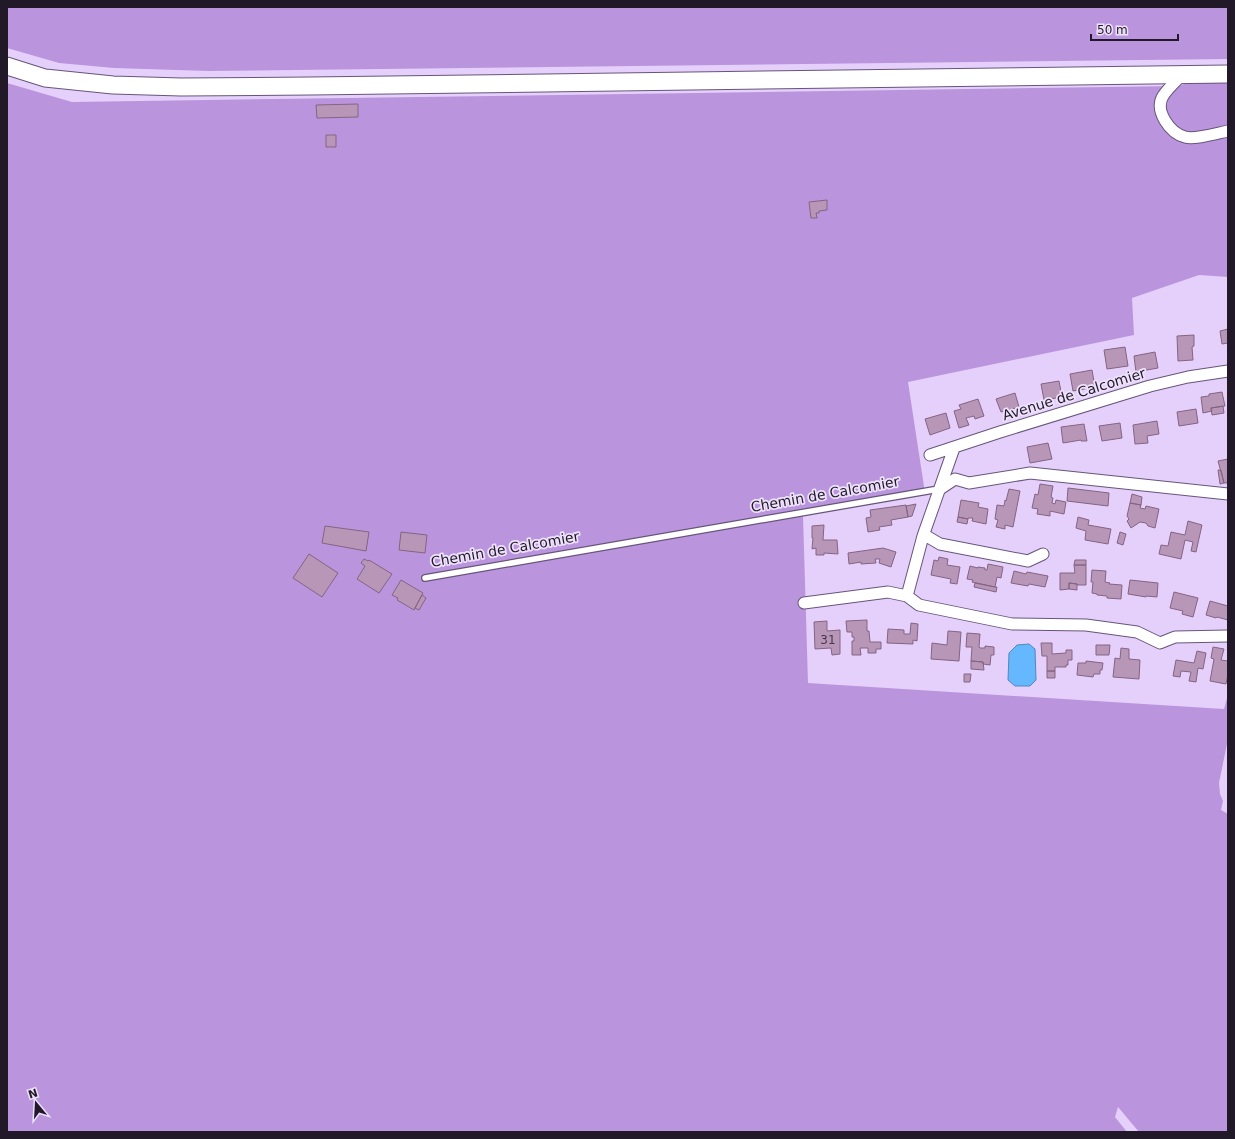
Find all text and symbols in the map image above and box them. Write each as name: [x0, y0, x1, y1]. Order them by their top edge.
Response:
scale bar: [1091, 16, 1178, 42]
text: 50 m: [1097, 23, 1128, 37]
street label: Avenue de Calcomier: [1000, 365, 1148, 423]
street label: Chemin de Calcomier: [750, 473, 901, 515]
street label: Chemin de Calcomier: [430, 528, 581, 570]
house number: 31: [820, 633, 836, 647]
north arrow: [16, 1083, 56, 1123]
text: N: [27, 1086, 39, 1102]

